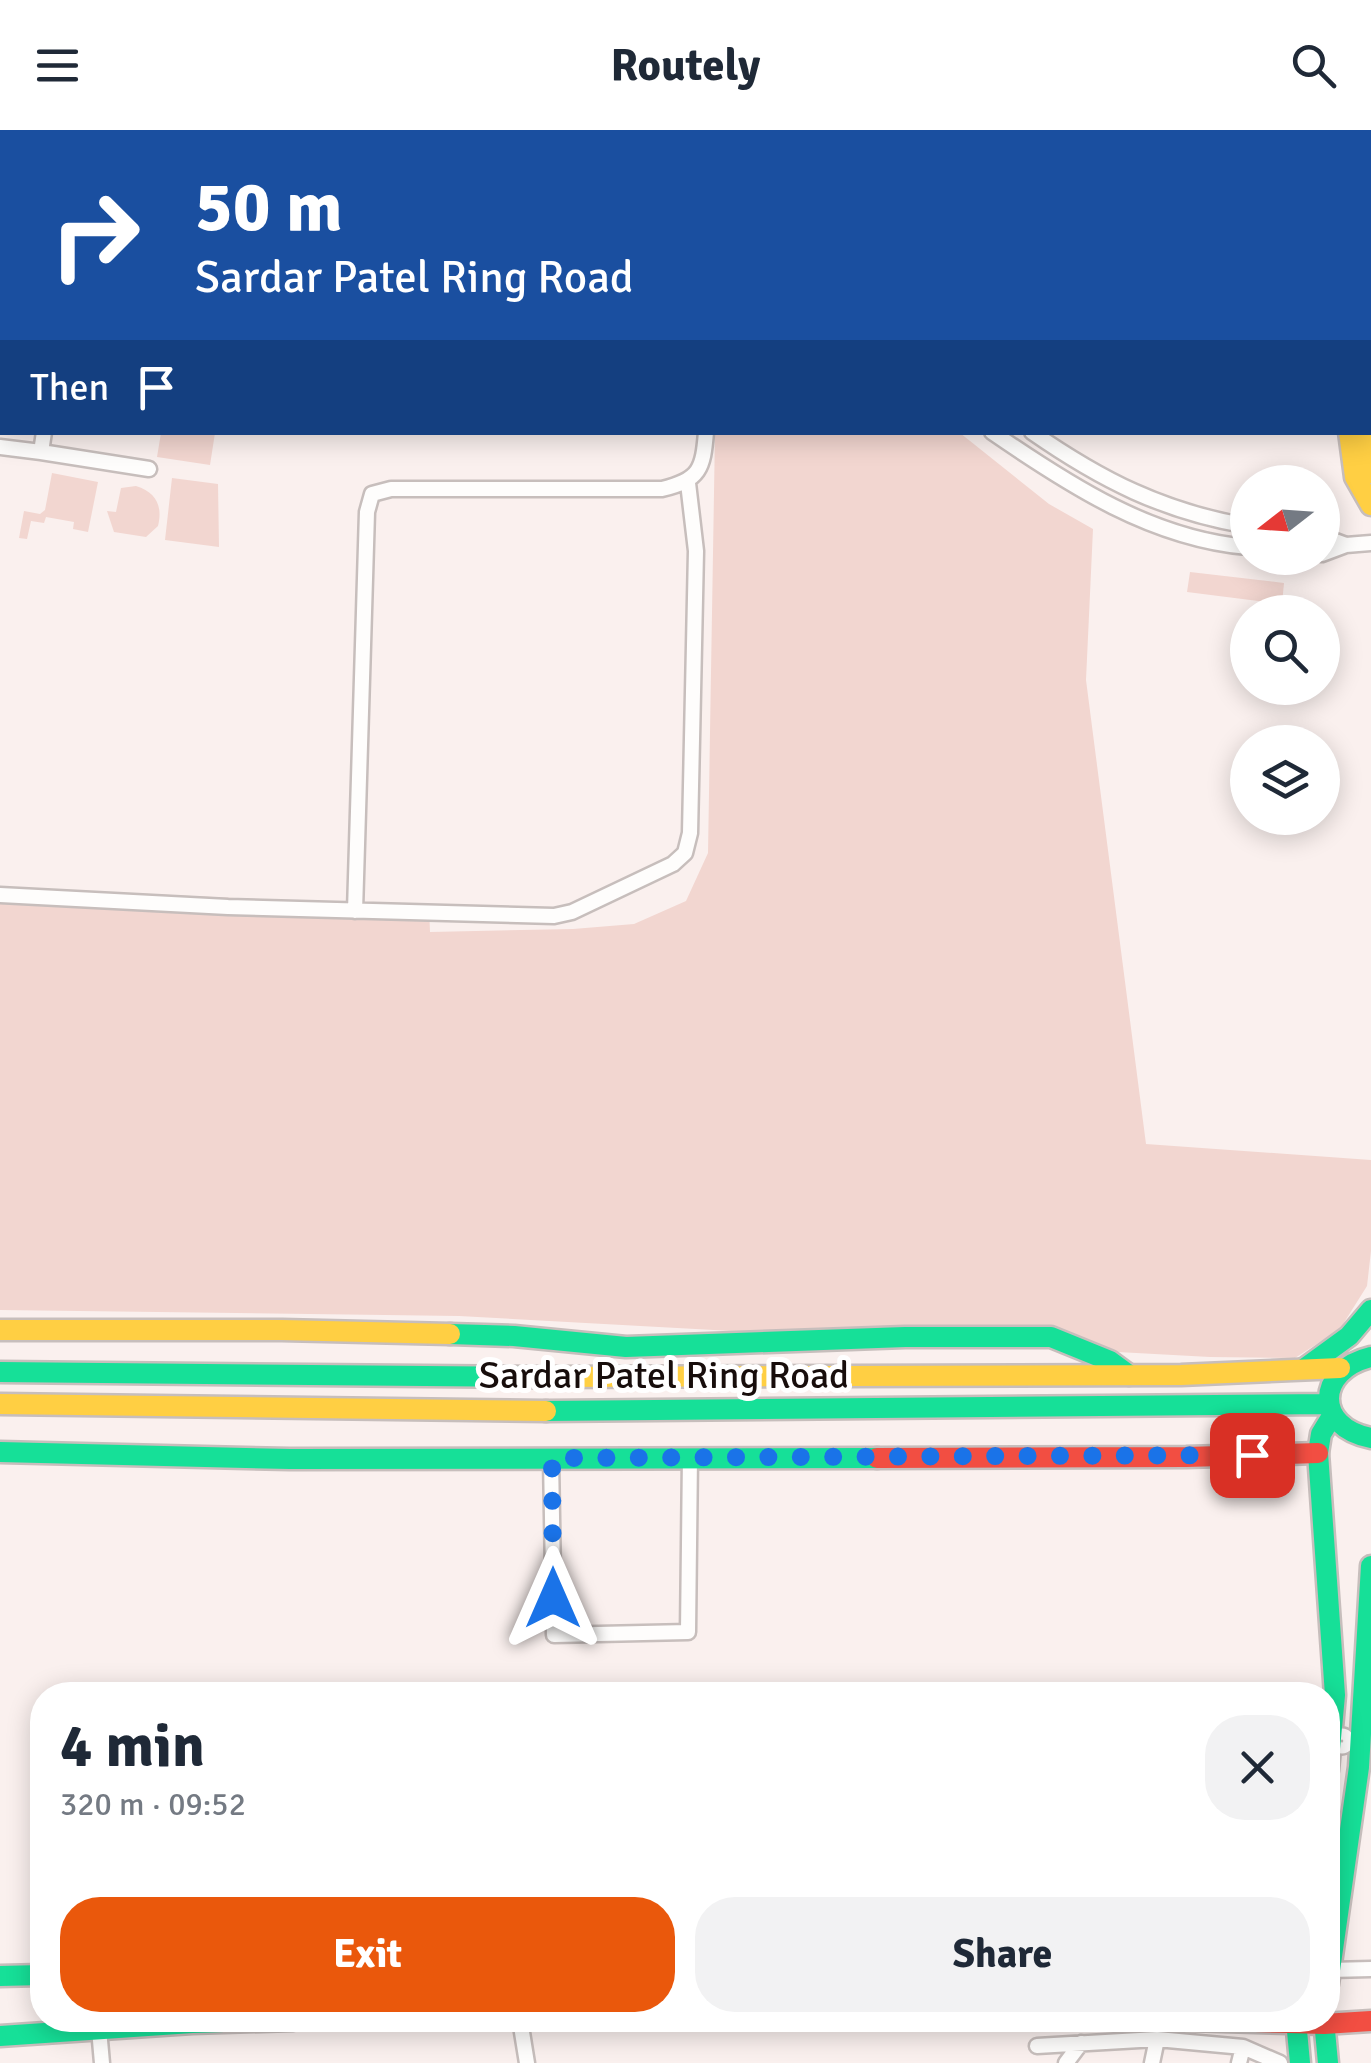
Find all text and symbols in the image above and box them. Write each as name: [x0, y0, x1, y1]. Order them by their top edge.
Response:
icon: menu: [30, 38, 85, 93]
text: Routely: [611, 38, 760, 93]
icon: search: [1286, 38, 1341, 93]
text: 50 m: [195, 164, 343, 250]
icon: right: [30, 170, 160, 300]
text: Sardar Patel Ring Road: [195, 250, 634, 305]
icon: arrive: [129, 360, 184, 415]
text: Then: [30, 364, 109, 411]
north arrow: [1230, 465, 1340, 575]
map controls: [1230, 465, 1340, 835]
button: search: [1230, 595, 1340, 705]
button: layers: [1230, 725, 1340, 835]
street label: Sardar Patel Ring Road: [479, 1352, 849, 1399]
pin: [1210, 1413, 1295, 1498]
icon: arrive: [1225, 1428, 1280, 1483]
position arrow: [501, 1546, 605, 1650]
text: 4 min: [60, 1710, 205, 1784]
button: close: [1205, 1715, 1310, 1820]
text: 320 m · 09:52: [60, 1785, 246, 1824]
button: Exit: [60, 1897, 675, 2012]
button: Share: [695, 1897, 1310, 2012]

